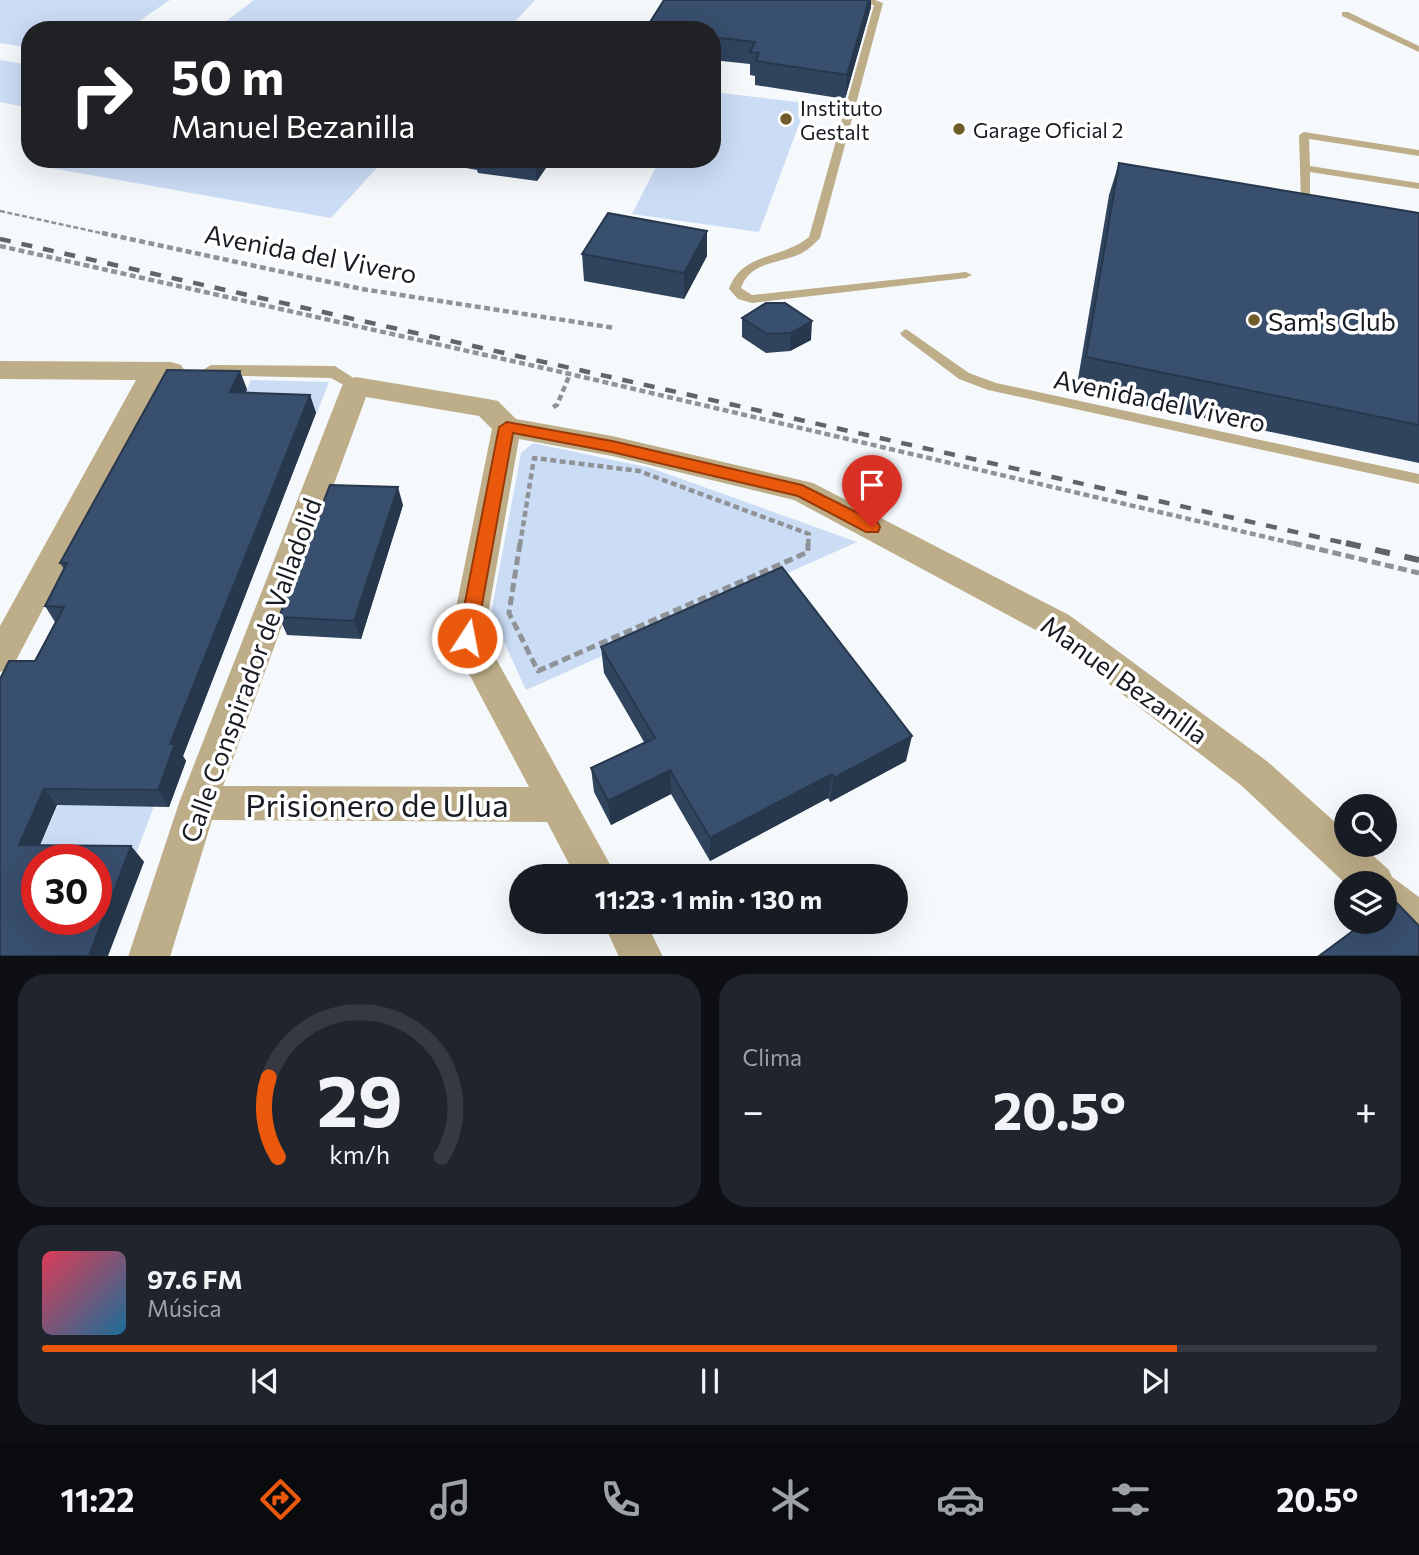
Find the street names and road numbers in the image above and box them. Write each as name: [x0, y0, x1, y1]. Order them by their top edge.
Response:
street label: Avenida del Vivero: [202, 217, 420, 289]
street label: Avenida del Vivero: [1051, 362, 1269, 438]
street label: Calle Conspirador de Valladolid: [173, 493, 327, 847]
street label: Manuel Bezanilla: [1036, 608, 1214, 750]
street label: Prisionero de Ulua: [245, 784, 509, 824]

